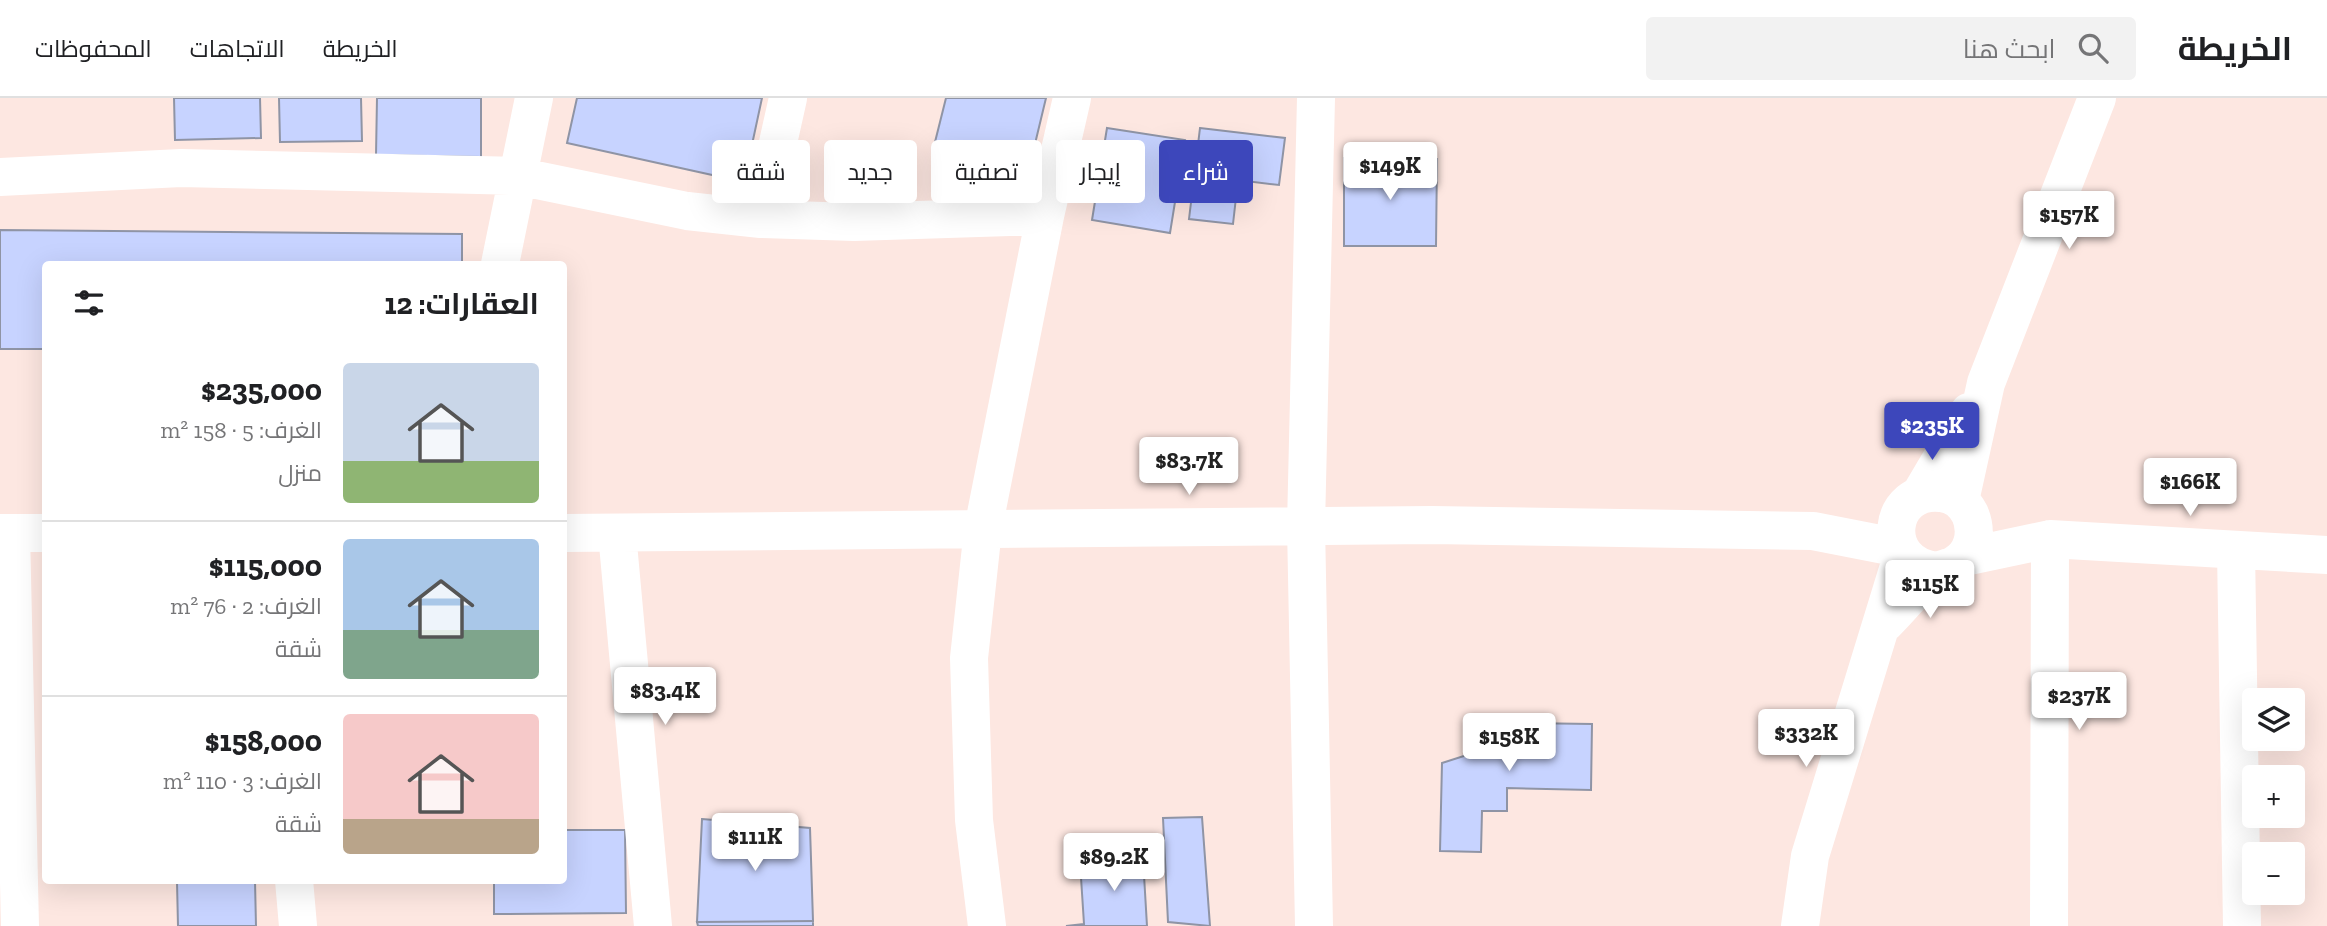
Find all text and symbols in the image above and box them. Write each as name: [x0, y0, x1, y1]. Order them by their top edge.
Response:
search box: [1646, 17, 2136, 80]
icon: search: [2074, 29, 2112, 67]
text: الخريطة: [2178, 29, 2292, 68]
text: ابحث هنا: [1963, 33, 2056, 65]
text: المحفوظات: [35, 34, 152, 63]
text: الاتجاهات: [190, 34, 285, 63]
text: الخريطة: [323, 34, 398, 63]
chip: شقة: [712, 140, 810, 203]
chip: جديد: [824, 140, 917, 203]
chip: تصفية: [931, 140, 1042, 203]
chip: إيجار: [1056, 140, 1145, 203]
chip: شراء: [1159, 140, 1253, 203]
pin: $149K: [1341, 142, 1439, 202]
text: $149K: [1359, 151, 1421, 179]
pin: $157K: [2020, 192, 2118, 251]
text: $157K: [2039, 200, 2099, 228]
icon: filters: [70, 284, 108, 322]
text: العقارات: 12: [384, 286, 539, 322]
text: $235,000: [201, 372, 322, 408]
icon: home: [399, 391, 483, 475]
pin: $235K: [1883, 402, 1981, 462]
text: $235K: [1900, 411, 1964, 439]
text: الغرف: 5 · 158 m²: [160, 416, 322, 444]
pin: $83.7K: [1132, 438, 1246, 497]
text: $83.7K: [1155, 446, 1223, 474]
pin: $166K: [2141, 458, 2239, 518]
text: منزل: [278, 459, 322, 487]
text: $166K: [2160, 467, 2220, 495]
text: $115,000: [209, 548, 322, 584]
pin: $115K: [1881, 560, 1979, 620]
icon: home: [399, 567, 483, 651]
text: $115K: [1901, 569, 1959, 597]
text: الغرف: 2 · 76 m²: [170, 592, 322, 620]
text: شقة: [275, 635, 322, 663]
pin: $83.4K: [608, 668, 722, 727]
pin: $237K: [2030, 672, 2128, 732]
text: $83.4K: [630, 676, 700, 704]
text: $237K: [2048, 681, 2110, 709]
map controls: [2242, 688, 2305, 905]
button: layers: [2242, 688, 2305, 751]
pin: $332K: [1757, 710, 1855, 769]
pin: $158K: [1460, 714, 1558, 773]
text: $332K: [1774, 718, 1838, 746]
text: $158K: [1479, 722, 1539, 750]
text: $158,000: [205, 723, 322, 759]
icon: home: [399, 742, 483, 826]
button: +: [2242, 765, 2305, 828]
text: الغرف: 3 · 110 m²: [163, 767, 322, 795]
text: شقة: [275, 810, 322, 838]
pin: $111K: [706, 814, 804, 873]
text: $111K: [728, 822, 782, 850]
pin: $89.2K: [1057, 834, 1171, 893]
text: $89.2K: [1079, 842, 1149, 870]
button: −: [2242, 842, 2305, 905]

